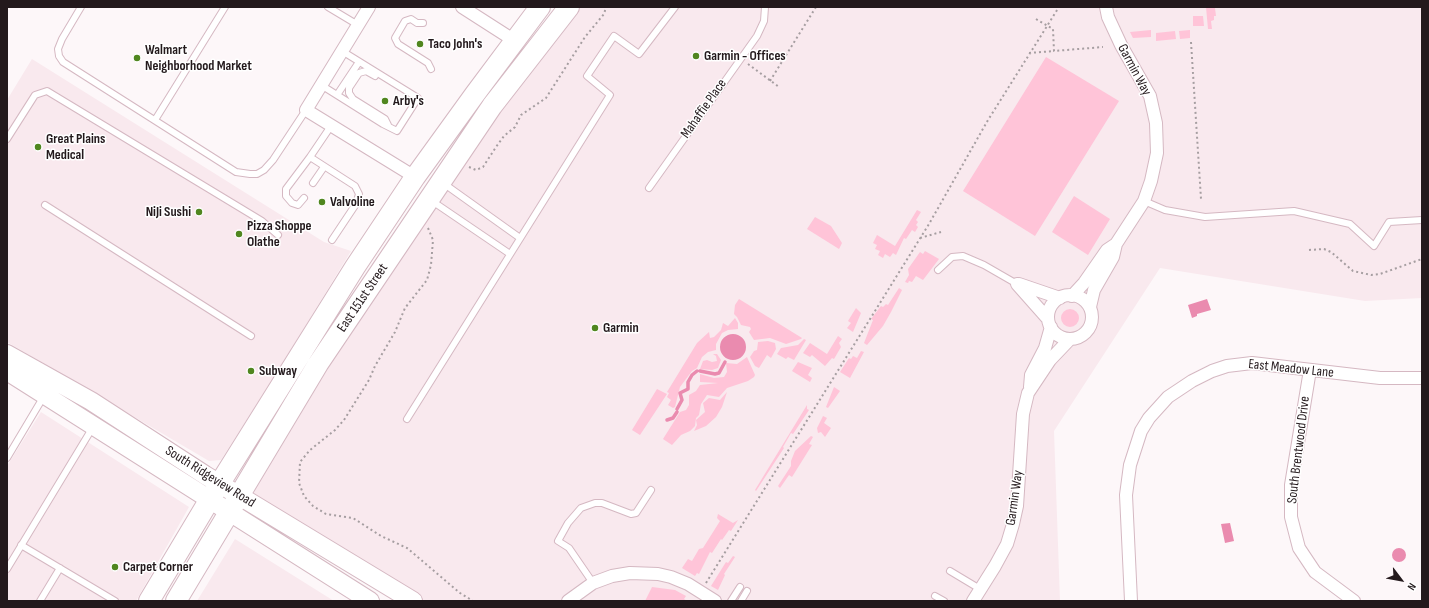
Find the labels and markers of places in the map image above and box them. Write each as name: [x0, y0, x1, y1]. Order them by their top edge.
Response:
place label: Taco John's: [428, 36, 482, 52]
marker: Taco John's: [415, 39, 425, 49]
place label: Walmart Neighborhood Market: [145, 42, 252, 74]
place label: Garmin - Offices: [704, 48, 786, 64]
marker: Garmin - Offices: [691, 51, 701, 61]
marker: Walmart Neighborhood Market: [132, 53, 142, 63]
place label: Arby's: [393, 93, 424, 109]
marker: Arby's: [380, 96, 390, 106]
place label: Great Plains Medical: [46, 131, 105, 164]
marker: Great Plains Medical: [33, 142, 43, 152]
place label: Valvoline: [330, 194, 375, 210]
marker: Valvoline: [317, 197, 327, 207]
place label: NiJi Sushi: [146, 204, 191, 220]
marker: NiJi Sushi: [194, 207, 204, 217]
place label: Pizza Shoppe Olathe: [247, 218, 312, 250]
marker: Pizza Shoppe Olathe: [234, 229, 244, 239]
place label: Garmin: [603, 320, 639, 336]
marker: Garmin: [590, 323, 600, 333]
place label: Subway: [259, 363, 297, 379]
marker: Subway: [246, 366, 256, 376]
place label: Carpet Corner: [123, 559, 193, 575]
marker: Carpet Corner: [110, 562, 120, 572]

